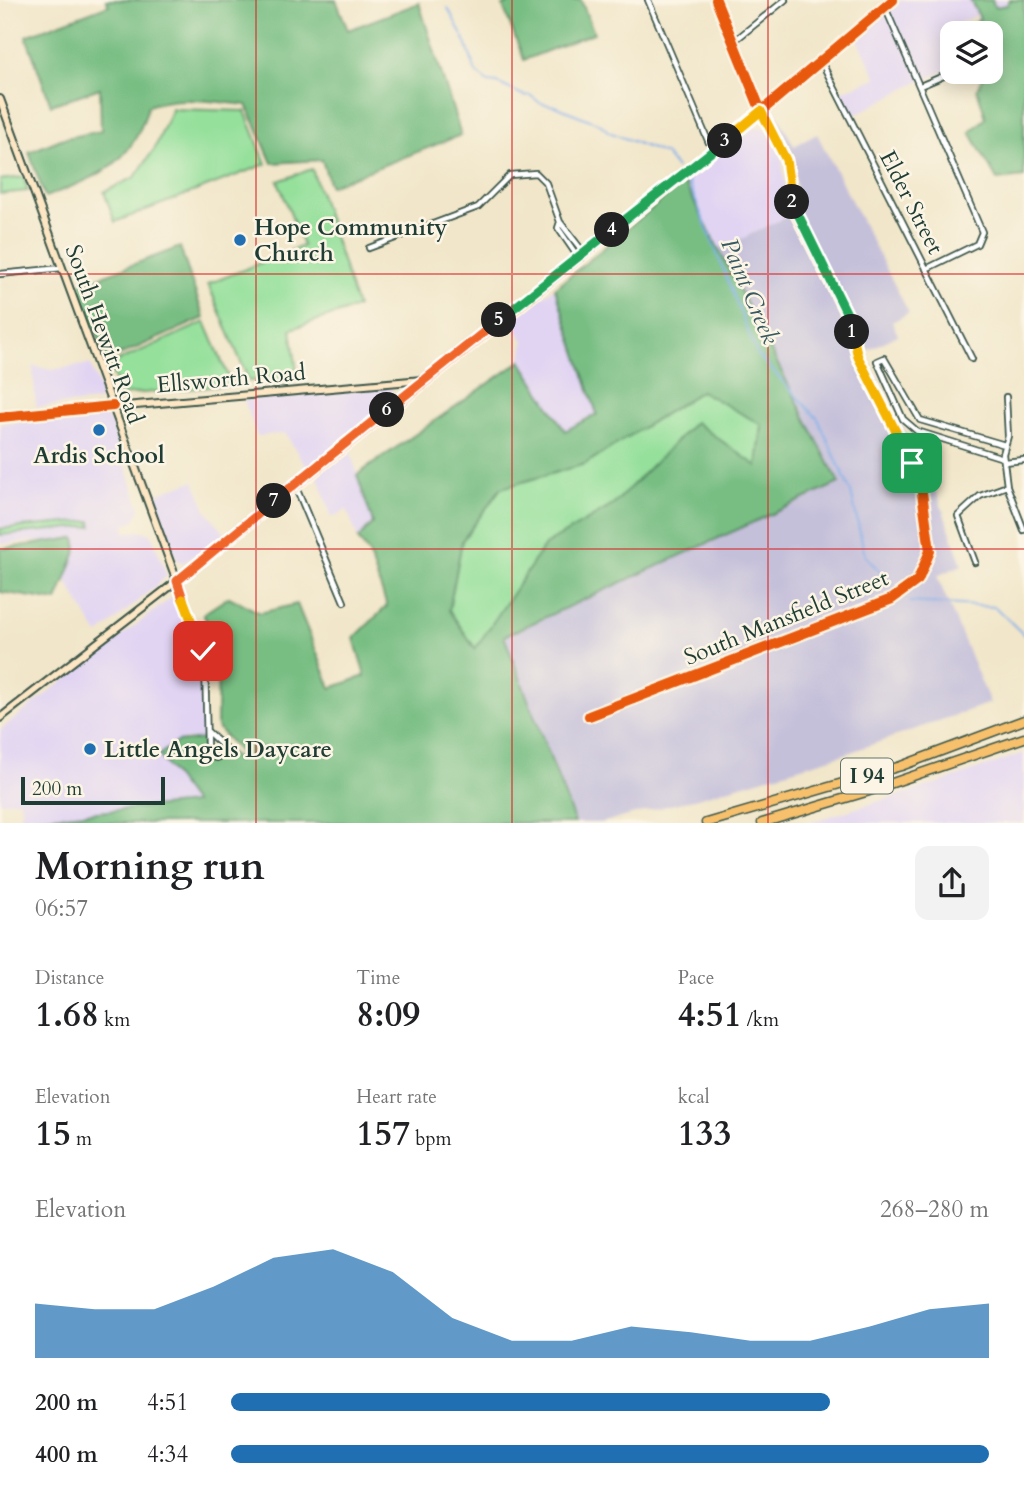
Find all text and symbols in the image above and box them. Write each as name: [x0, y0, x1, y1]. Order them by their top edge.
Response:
map controls: [940, 21, 1003, 84]
button: layers: [940, 21, 1003, 84]
pin: 3: [708, 124, 742, 158]
text: 3: [720, 127, 729, 153]
street label: Elder Street: [872, 145, 951, 259]
pin: 2: [774, 184, 810, 220]
text: 2: [787, 188, 796, 214]
place label: Hope Community Church: [254, 212, 447, 269]
pin: 4: [594, 212, 630, 247]
text: 4: [607, 216, 616, 242]
marker: Hope Community Church: [232, 232, 248, 248]
water label: Paint Creek: [712, 233, 787, 349]
street label: South Hewitt Road: [58, 240, 152, 429]
pin: 5: [482, 302, 516, 338]
text: 5: [494, 306, 503, 332]
pin: 1: [834, 314, 870, 350]
text: 1: [847, 318, 856, 344]
street label: Ellsworth Road: [155, 356, 308, 400]
pin: 6: [370, 392, 404, 428]
text: 6: [382, 396, 391, 422]
marker: Ardis School: [91, 422, 107, 438]
pin: [882, 433, 942, 493]
place label: Ardis School: [33, 440, 165, 471]
icon: arrive: [893, 444, 931, 482]
pin: 7: [256, 484, 292, 518]
text: 7: [269, 487, 278, 513]
street label: South Mansfield Street: [679, 562, 893, 673]
pin: [173, 621, 233, 681]
icon: check: [184, 632, 222, 670]
place label: Little Angels Daycare: [104, 734, 332, 765]
marker: Little Angels Daycare: [82, 741, 98, 757]
road number: I 94: [841, 758, 893, 794]
scale bar: [21, 774, 164, 806]
text: 200 m: [32, 776, 82, 802]
text: Morning run: [35, 841, 265, 893]
button: share: [915, 846, 989, 920]
text: 06:57: [35, 893, 88, 924]
text: Distance: [35, 965, 104, 991]
text: Time: [356, 965, 400, 991]
text: Pace: [678, 965, 714, 991]
text: 1.68: [35, 991, 99, 1039]
text: 8:09: [356, 991, 420, 1039]
text: 4:51: [678, 991, 742, 1039]
text: km: [99, 1007, 130, 1033]
text: /km: [742, 1007, 779, 1033]
text: Elevation: [35, 1084, 110, 1110]
text: Heart rate: [356, 1084, 437, 1110]
text: kcal: [678, 1084, 710, 1110]
text: 15: [35, 1110, 71, 1158]
text: 157: [356, 1110, 410, 1158]
text: 133: [678, 1110, 731, 1158]
text: m: [71, 1126, 92, 1152]
text: bpm: [410, 1126, 452, 1152]
text: Elevation: [35, 1194, 126, 1225]
text: 268–280 m: [880, 1194, 989, 1225]
text: 200 m: [35, 1387, 98, 1418]
text: 4:51: [147, 1387, 188, 1418]
text: 400 m: [35, 1439, 98, 1470]
text: 4:34: [147, 1439, 188, 1470]

